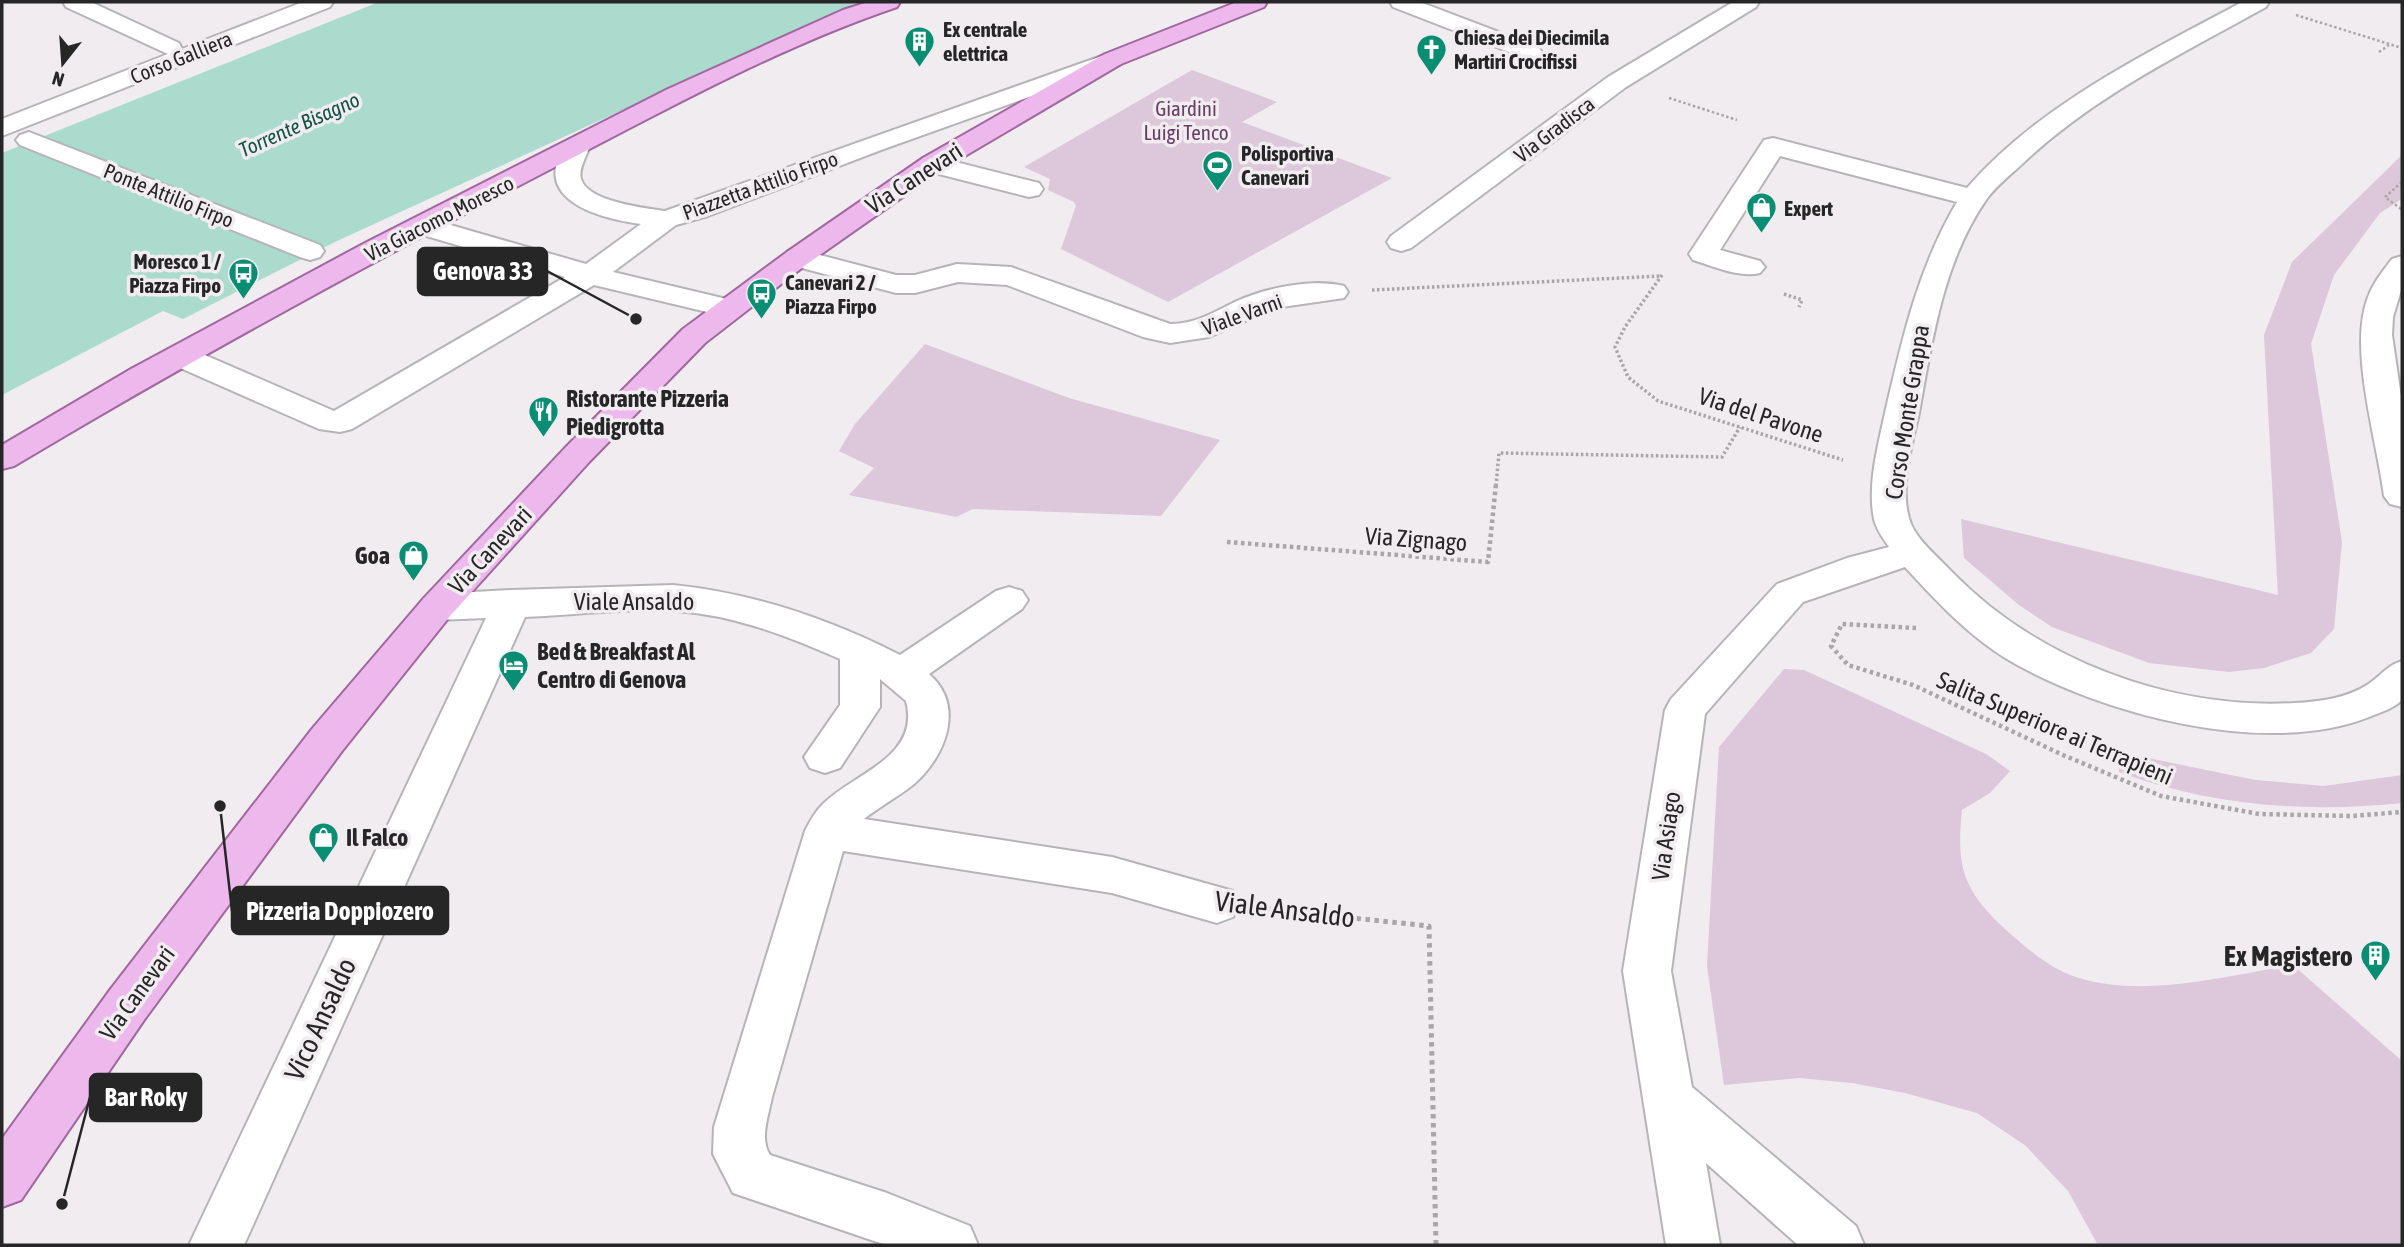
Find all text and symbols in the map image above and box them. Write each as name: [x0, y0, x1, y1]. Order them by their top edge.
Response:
place label: Ex centrale elettrica: [943, 17, 1027, 65]
building icon: Ex centrale elettrica: [903, 24, 937, 68]
place label: Chiesa dei Diecimila Martiri Crocifissi: [1454, 25, 1609, 73]
street label: Corso Galliera: [127, 26, 235, 88]
north arrow: [28, 28, 98, 98]
church icon: Chiesa dei Diecimila Martiri Crocifissi: [1414, 32, 1448, 76]
text: N: [49, 67, 67, 91]
water label: Torrente Bisagno: [235, 87, 363, 161]
street label: Via Gradisca: [1509, 91, 1599, 167]
park label: Giardini Luigi Tenco: [1143, 96, 1229, 144]
street label: Via Canevari: [861, 137, 967, 219]
place label: Polisportiva Canevari: [1241, 141, 1334, 189]
street label: Piazzetta Attilio Firpo: [679, 146, 841, 224]
sports icon: Polisportiva Canevari: [1201, 148, 1235, 192]
street label: Ponte Attilio Firpo: [101, 158, 237, 232]
street label: Via Giacomo Moresco: [361, 170, 517, 266]
shop icon: Expert: [1744, 191, 1778, 235]
place label: Expert: [1784, 196, 1833, 220]
callout: Genova 33: [418, 248, 547, 295]
place label: Moresco 1 / Piazza Firpo: [129, 249, 222, 297]
bus stop icon: Moresco 1 / Piazza Firpo: [227, 256, 261, 300]
text: Genova 33: [433, 256, 533, 286]
place label: Canevari 2 / Piazza Firpo: [785, 270, 877, 318]
bus stop icon: Canevari 2 / Piazza Firpo: [745, 277, 779, 321]
street label: Viale Varni: [1199, 288, 1285, 340]
street label: Corso Monte Grappa: [1880, 323, 1934, 501]
street label: Via del Pavone: [1695, 382, 1827, 448]
place label: Ristorante Pizzeria Piedigrotta: [566, 385, 729, 440]
restaurant icon: Ristorante Pizzeria Piedigrotta: [526, 395, 560, 439]
street label: Via Canevari: [443, 501, 537, 599]
street label: Via Zignago: [1364, 522, 1468, 556]
shop icon: Goa: [396, 538, 430, 582]
place label: Goa: [355, 542, 390, 569]
street label: Viale Ansaldo: [574, 588, 694, 615]
place label: Bed & Breakfast Al Centro di Genova: [537, 638, 696, 693]
hotel icon: Bed & Breakfast Al Centro di Genova: [497, 648, 531, 692]
street label: Salita Superiore ai Terrapieni: [1933, 666, 2177, 790]
street label: Via Asiago: [1646, 790, 1686, 882]
shop icon: Il Falco: [306, 820, 340, 864]
place label: Il Falco: [346, 824, 408, 851]
street label: Viale Ansaldo: [1213, 885, 1357, 933]
callout: Pizzeria Doppiozero: [232, 887, 448, 934]
text: Pizzeria Doppiozero: [246, 896, 434, 926]
building icon: Ex Magistero: [2359, 939, 2393, 983]
place label: Ex Magistero: [2224, 940, 2353, 972]
street label: Via Canevari: [94, 941, 180, 1045]
street label: Vico Ansaldo: [278, 953, 362, 1085]
callout: Bar Roky: [90, 1074, 201, 1121]
text: Bar Roky: [104, 1082, 188, 1112]

